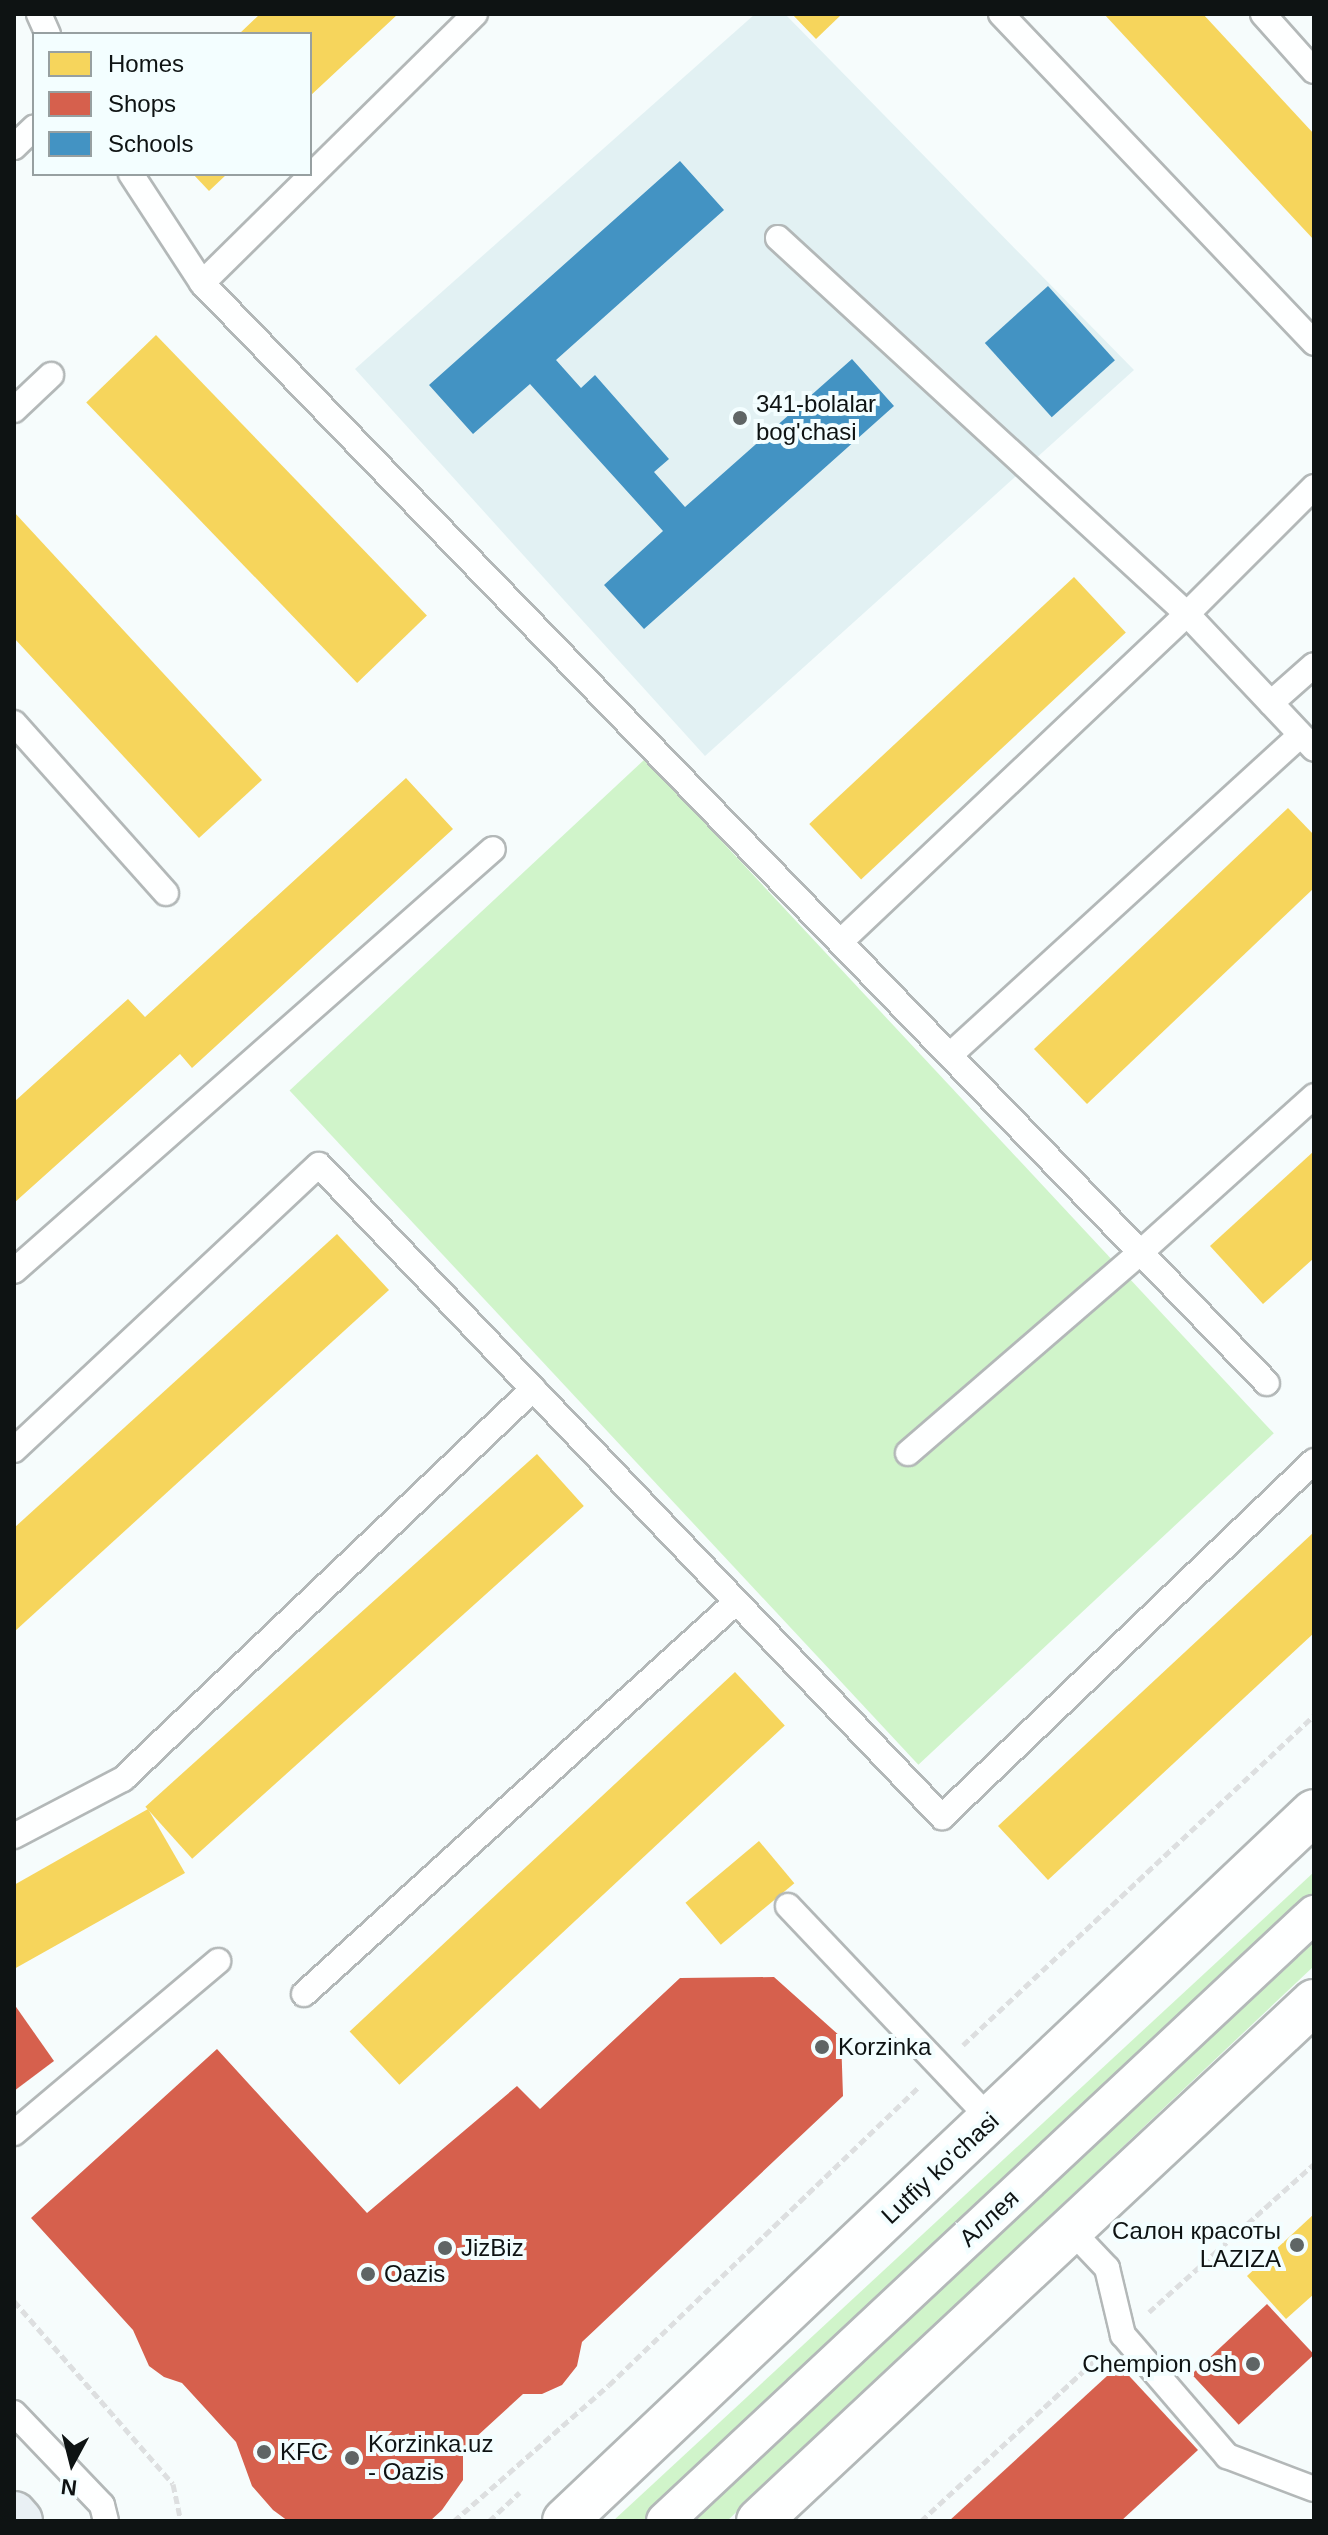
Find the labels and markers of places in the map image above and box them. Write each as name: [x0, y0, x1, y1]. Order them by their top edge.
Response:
place label: 341-bolalar bog'chasi: [756, 390, 876, 446]
marker: 341-bolalar bog'chasi: [731, 409, 749, 427]
place label: Korzinka: [838, 2033, 931, 2061]
marker: Korzinka: [813, 2038, 831, 2056]
place label: Салон красоты LAZIZA: [1112, 2217, 1281, 2273]
place label: JizBiz: [461, 2234, 524, 2262]
marker: Салон красоты LAZIZA: [1288, 2236, 1306, 2254]
marker: JizBiz: [436, 2239, 454, 2257]
place label: Oazis: [384, 2260, 445, 2288]
marker: Oazis: [359, 2265, 377, 2283]
place label: Chempion osh: [1082, 2350, 1237, 2378]
marker: Chempion osh: [1244, 2355, 1262, 2373]
place label: Korzinka.uz - Oazis: [368, 2430, 493, 2486]
place label: KFC: [280, 2438, 328, 2466]
marker: KFC: [255, 2443, 273, 2461]
marker: Korzinka.uz - Oazis: [343, 2449, 361, 2467]

